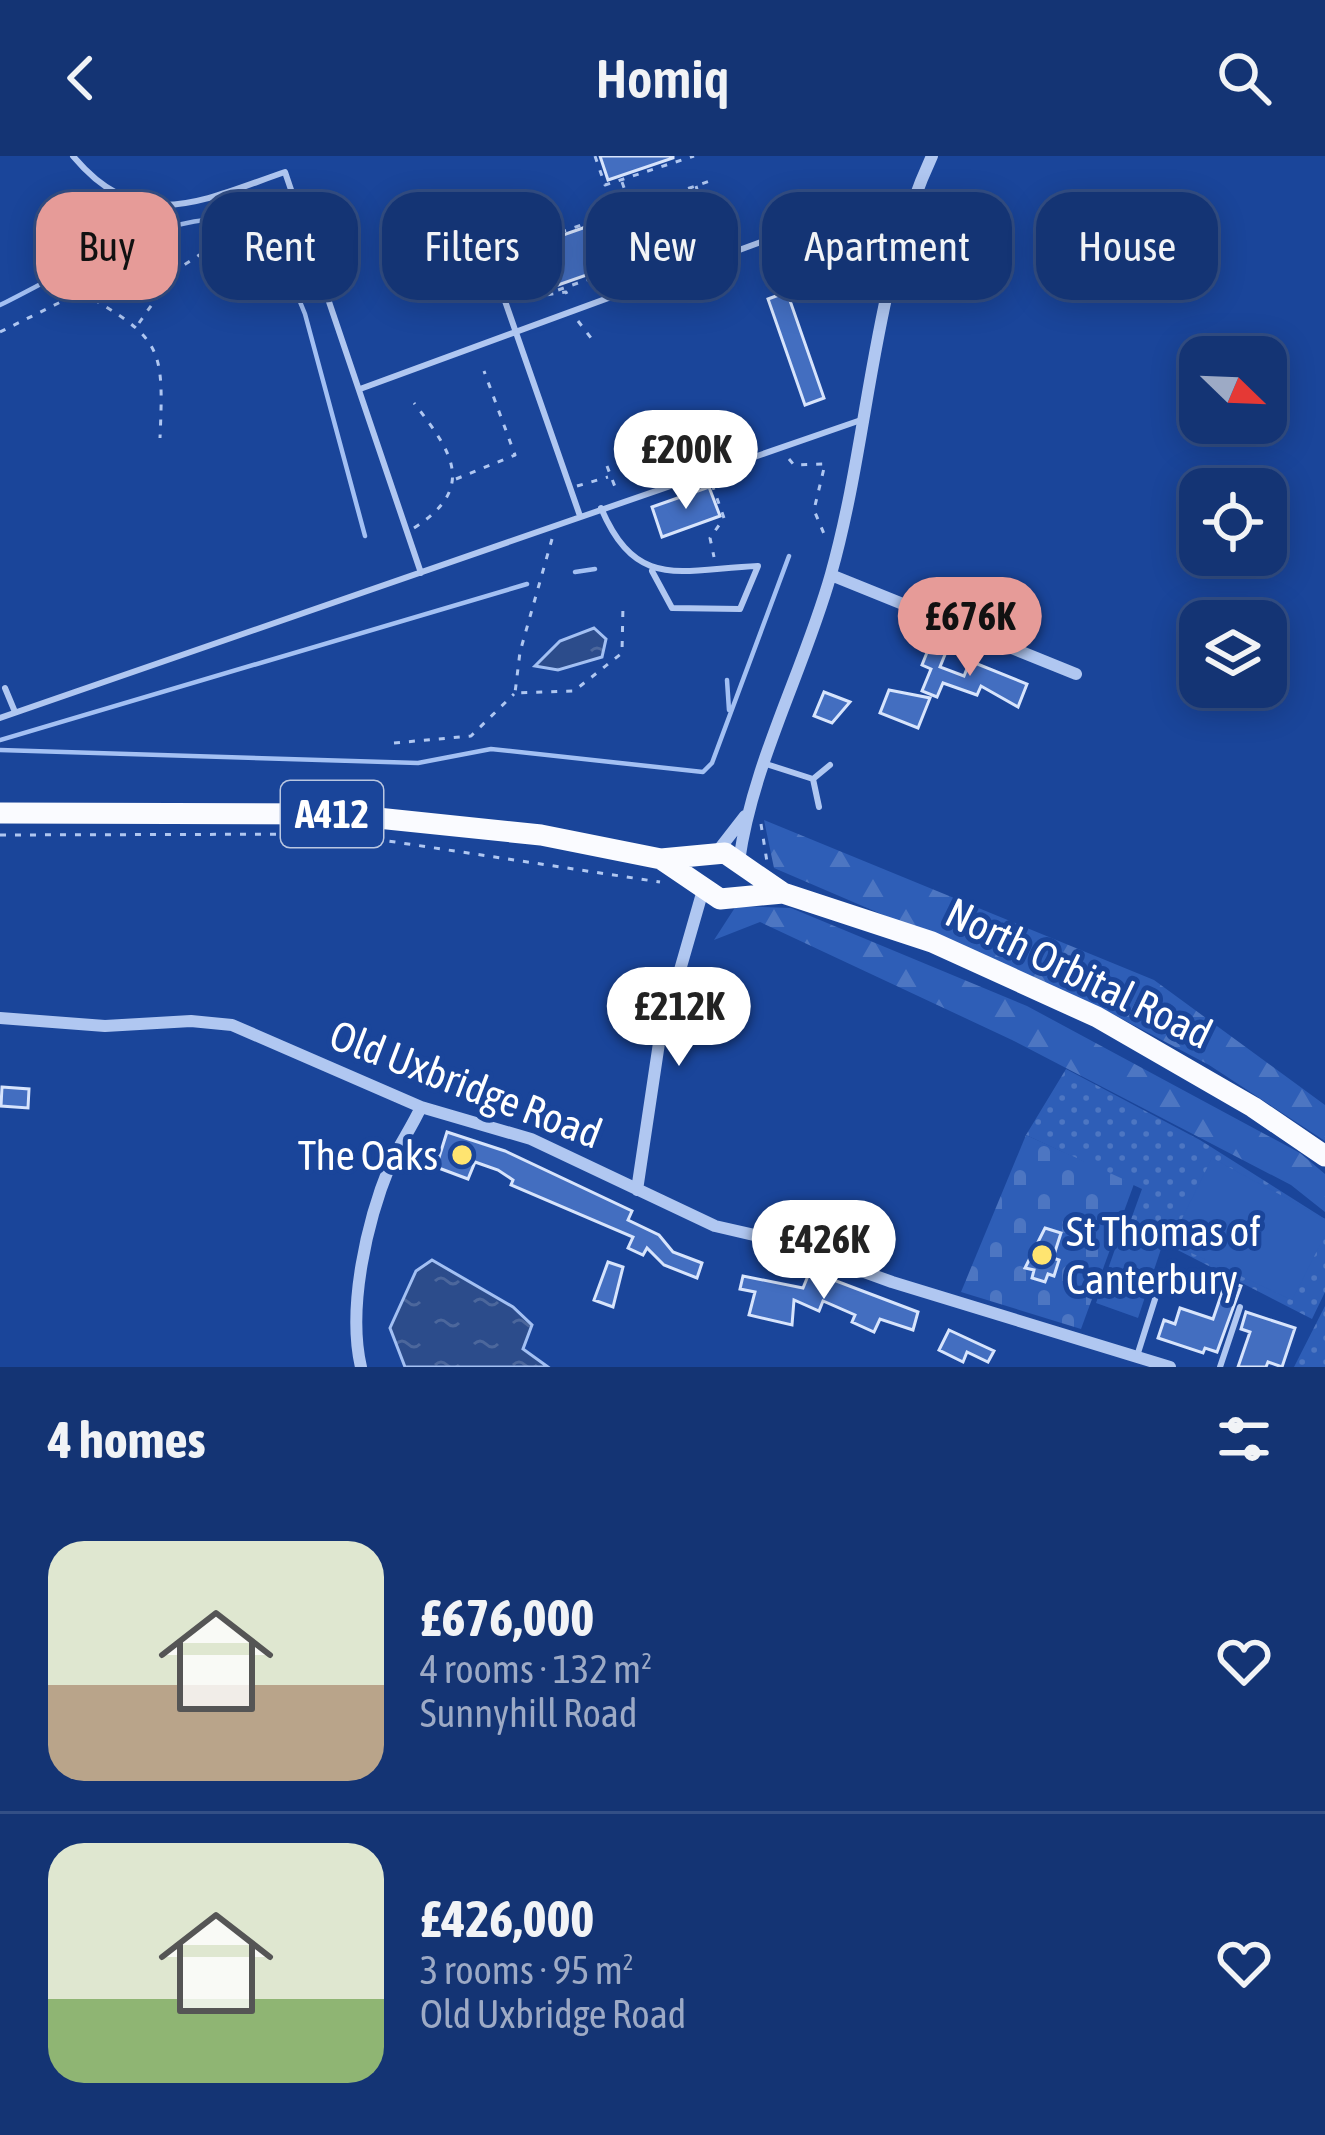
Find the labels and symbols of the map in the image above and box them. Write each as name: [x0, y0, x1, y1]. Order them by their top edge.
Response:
north arrow: [1179, 336, 1287, 444]
pin: £200K: [602, 410, 770, 512]
pin: £676K: [886, 577, 1054, 679]
road number: A412: [281, 781, 383, 847]
street label: North Orbital Road: [938, 888, 1220, 1058]
pin: £212K: [595, 967, 763, 1069]
street label: Old Uxbridge Road: [324, 1010, 608, 1158]
place label: The Oaks: [298, 1131, 438, 1179]
marker: The Oaks: [449, 1142, 475, 1168]
pin: £426K: [740, 1200, 908, 1302]
place label: St Thomas of Canterbury: [1066, 1207, 1261, 1303]
marker: St Thomas of Canterbury: [1029, 1242, 1055, 1268]

